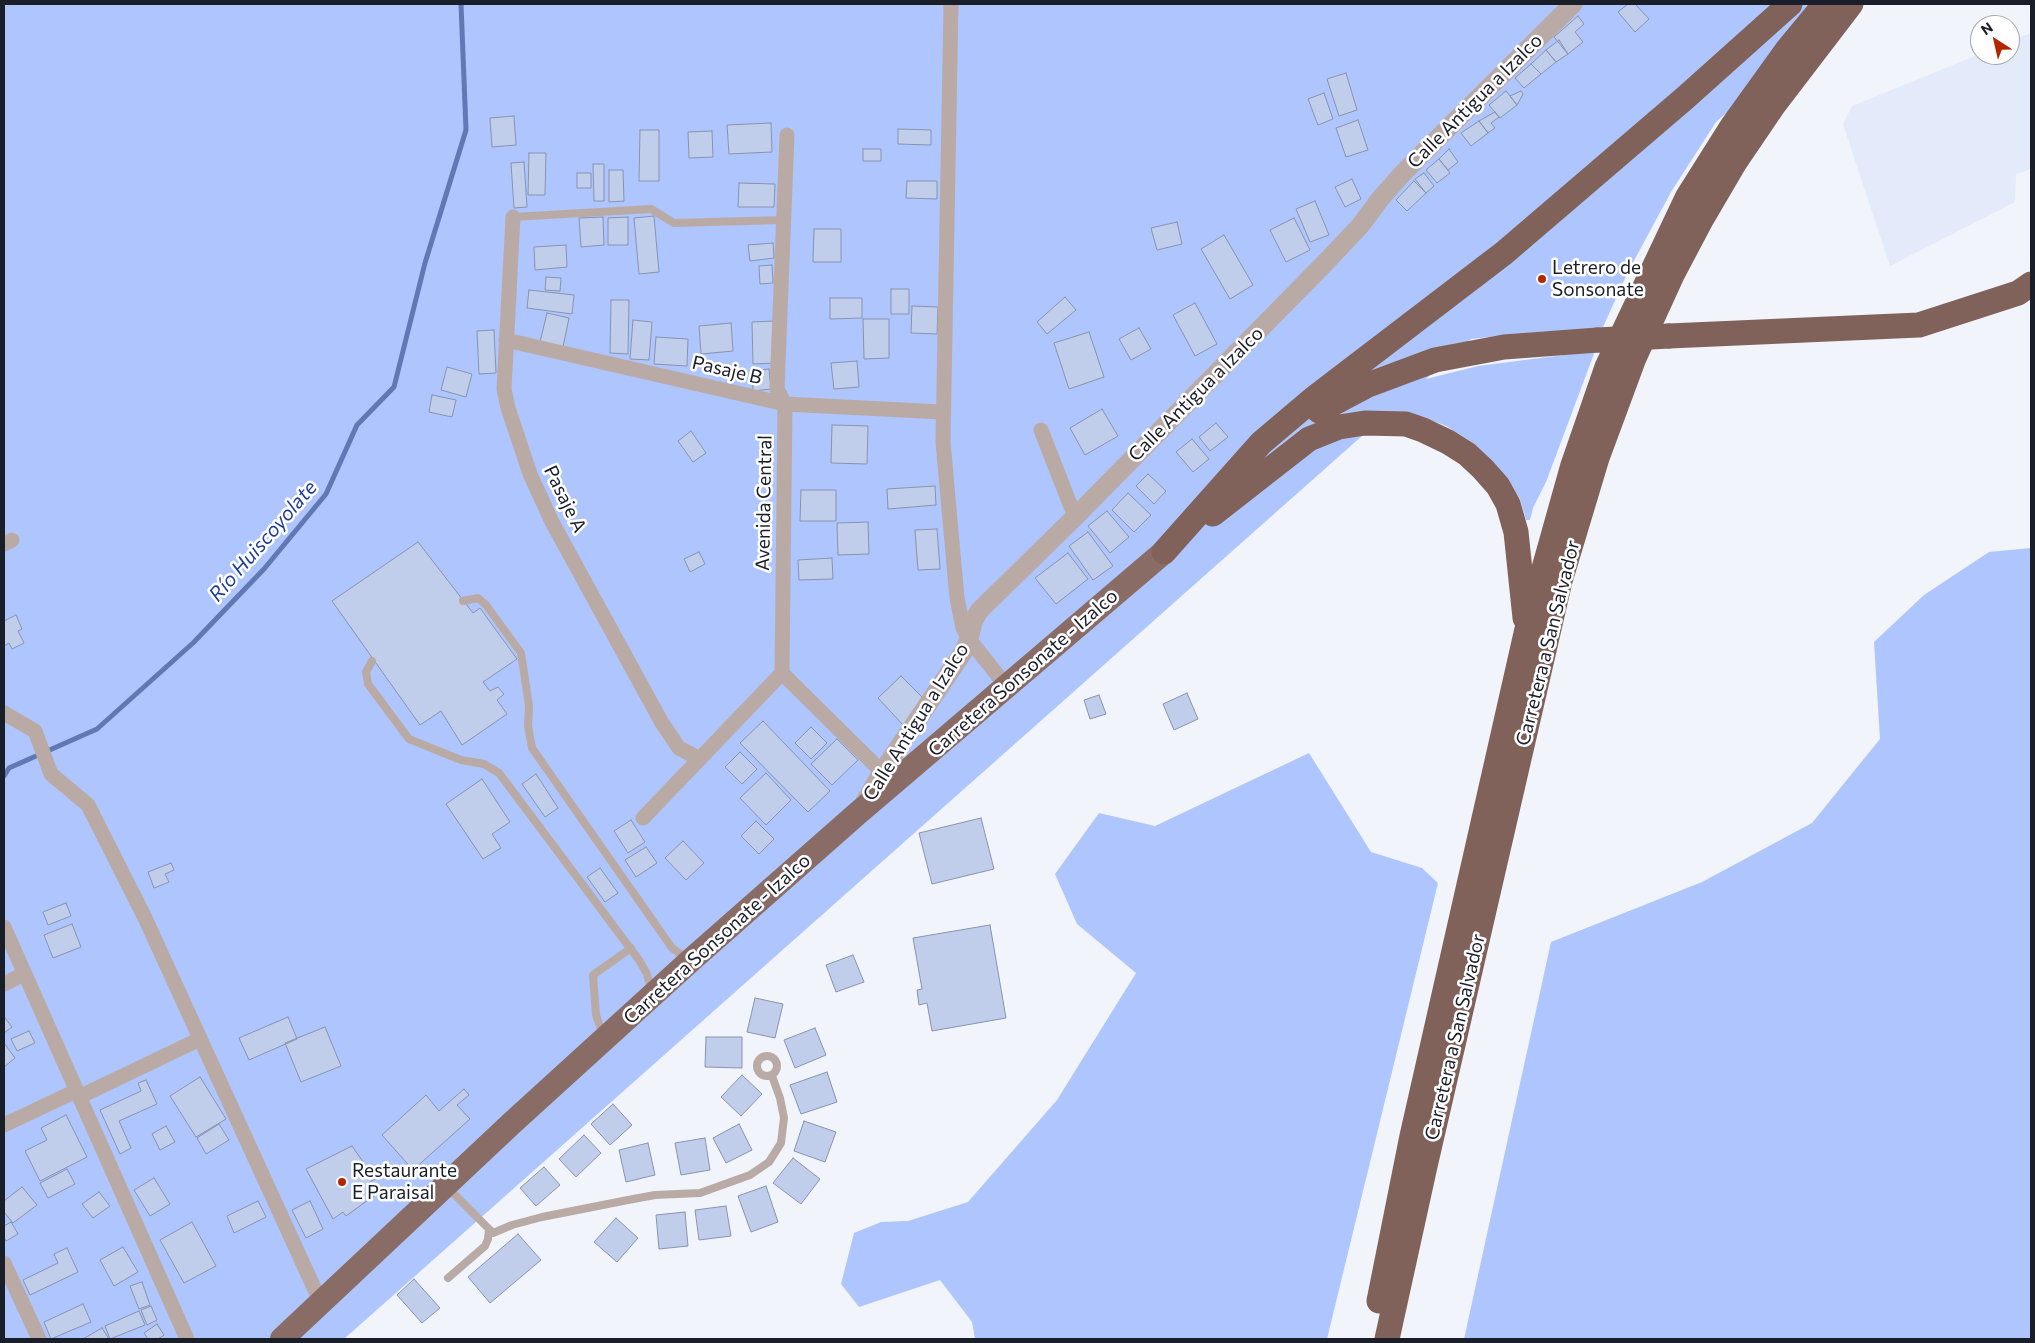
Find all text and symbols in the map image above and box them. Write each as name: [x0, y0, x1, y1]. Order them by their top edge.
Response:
north arrow: [1970, 15, 2020, 65]
text: N: [1978, 18, 1996, 38]
street label: Calle Antigua a Izalco: [1403, 29, 1547, 173]
place label: Letrero de Sonsonate: [1552, 257, 1644, 301]
marker: Letrero de Sonsonate: [1536, 273, 1548, 285]
street label: Calle Antigua a Izalco: [1124, 322, 1268, 466]
street label: Pasaje B: [690, 351, 764, 389]
street label: Avenida Central: [751, 435, 777, 571]
street label: Pasaje A: [539, 462, 591, 536]
water label: Río Huiscoyolate: [204, 476, 322, 606]
street label: Carretera a San Salvador: [1511, 538, 1585, 748]
street label: Carretera Sonsonate - Izalco: [924, 584, 1122, 762]
street label: Calle Antigua a Izalco: [858, 639, 974, 805]
street label: Carretera Sonsonate - Izalco: [619, 849, 815, 1029]
street label: Carretera a San Salvador: [1420, 932, 1490, 1142]
place label: Restaurante E Paraisal: [352, 1160, 457, 1204]
marker: Restaurante E Paraisal: [336, 1176, 348, 1188]

